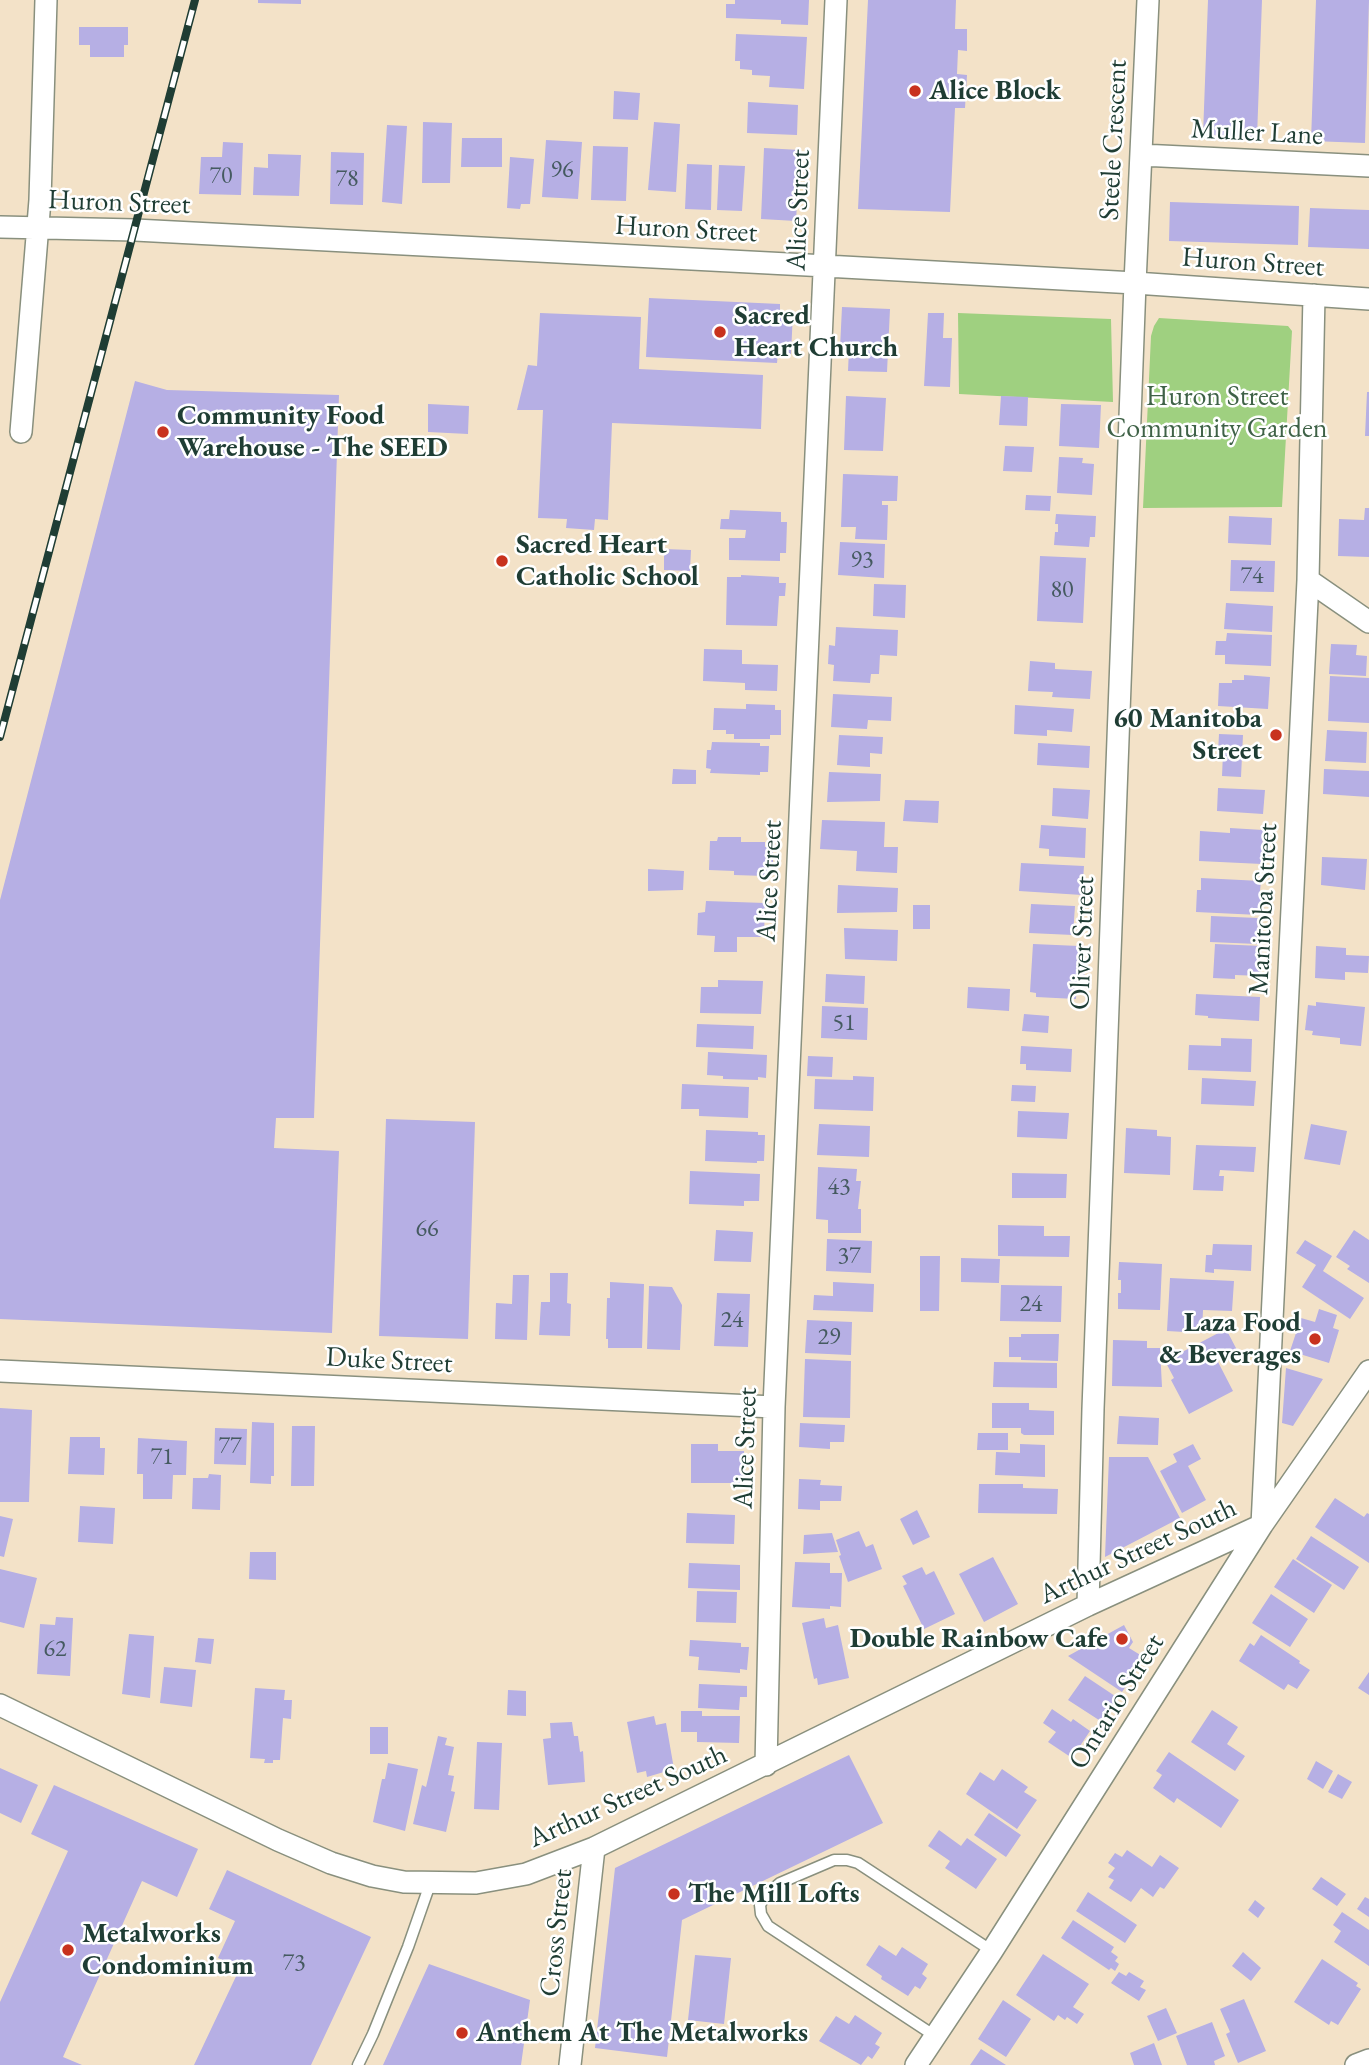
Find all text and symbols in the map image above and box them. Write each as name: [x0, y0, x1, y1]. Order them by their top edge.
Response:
street label: Steele Crescent: [1093, 59, 1135, 221]
place label: Alice Block: [929, 74, 1061, 108]
marker: Alice Block: [907, 83, 923, 99]
street label: Muller Lane: [1190, 113, 1324, 153]
street label: Alice Street: [780, 149, 818, 271]
house number: 96: [550, 156, 574, 184]
house number: 70: [209, 162, 233, 190]
house number: 78: [335, 165, 359, 193]
street label: Huron Street: [47, 184, 191, 222]
street label: Huron Street: [614, 209, 758, 251]
street label: Huron Street: [1181, 241, 1325, 285]
place label: Sacred Heart Church: [734, 299, 898, 365]
marker: Sacred Heart Church: [712, 324, 728, 340]
park label: Huron Street Community Garden: [1106, 380, 1328, 446]
place label: Community Food Warehouse - The SEED: [177, 399, 448, 465]
marker: Community Food Warehouse - The SEED: [155, 424, 171, 440]
place label: Sacred Heart Catholic School: [516, 528, 699, 594]
house number: 93: [850, 546, 874, 574]
marker: Sacred Heart Catholic School: [494, 553, 510, 569]
house number: 74: [1240, 562, 1264, 590]
house number: 80: [1050, 576, 1074, 604]
place label: 60 Manitoba Street: [1113, 702, 1262, 768]
marker: 60 Manitoba Street: [1268, 727, 1284, 743]
street label: Alice Street: [750, 819, 790, 943]
street label: Manitoba Street: [1243, 822, 1285, 996]
street label: Oliver Street: [1064, 876, 1102, 1010]
house number: 51: [832, 1009, 856, 1037]
house number: 43: [827, 1173, 851, 1201]
house number: 66: [415, 1215, 439, 1243]
house number: 37: [837, 1242, 861, 1270]
house number: 24: [1019, 1290, 1043, 1318]
house number: 24: [720, 1306, 744, 1334]
place label: Laza Food & Beverages: [1159, 1306, 1301, 1372]
house number: 29: [817, 1323, 841, 1351]
marker: Laza Food & Beverages: [1307, 1331, 1323, 1347]
street label: Duke Street: [325, 1341, 453, 1381]
street label: Alice Street: [727, 1387, 765, 1509]
house number: 77: [218, 1432, 242, 1460]
house number: 71: [150, 1443, 174, 1471]
street label: Arthur Street South: [1034, 1492, 1242, 1612]
place label: Double Rainbow Cafe: [850, 1622, 1108, 1656]
street label: Ontario Street: [1062, 1628, 1172, 1776]
marker: Double Rainbow Cafe: [1114, 1631, 1130, 1647]
house number: 62: [43, 1635, 67, 1663]
street label: Arthur Street South: [524, 1738, 732, 1856]
street label: Cross Street: [534, 1867, 580, 1999]
place label: The Mill Lofts: [688, 1877, 860, 1911]
marker: The Mill Lofts: [666, 1886, 682, 1902]
place label: Metalworks Condominium: [82, 1917, 254, 1983]
marker: Metalworks Condominium: [60, 1942, 76, 1958]
house number: 73: [282, 1949, 306, 1977]
place label: Anthem At The Metalworks: [476, 2016, 808, 2050]
marker: Anthem At The Metalworks: [454, 2025, 470, 2041]

